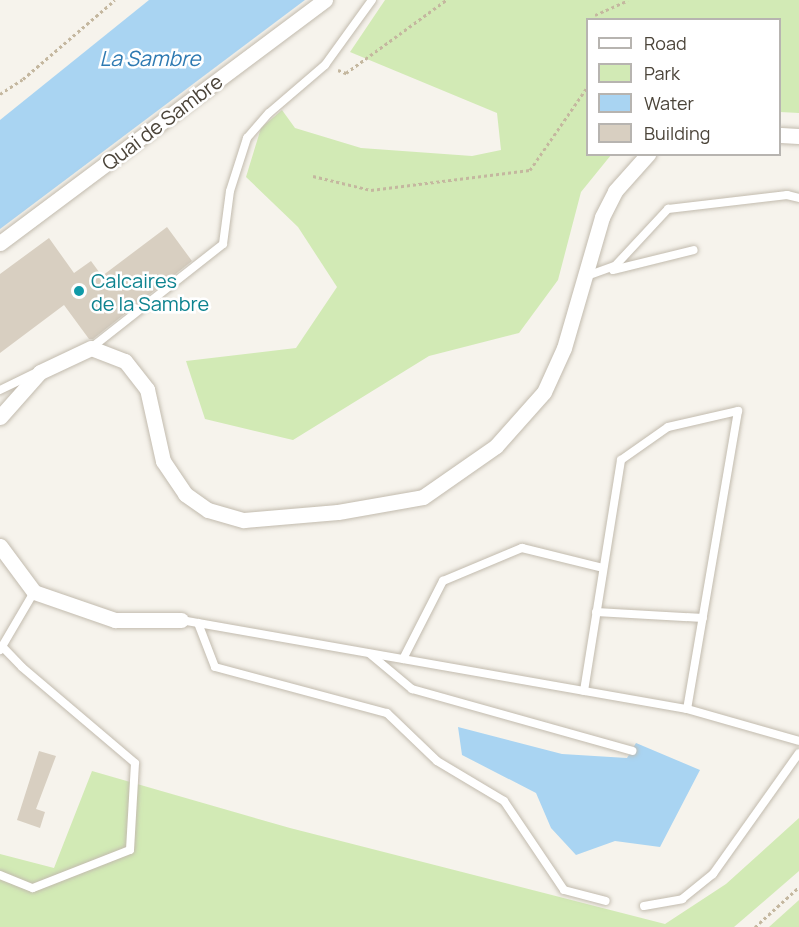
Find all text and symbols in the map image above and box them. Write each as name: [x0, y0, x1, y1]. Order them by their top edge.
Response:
legend: [586, 18, 781, 156]
text: Road: [644, 31, 687, 55]
water label: La Sambre: [99, 45, 201, 71]
text: Park: [644, 61, 680, 85]
street label: Quai de Sambre: [97, 69, 227, 175]
text: Water: [644, 91, 694, 115]
text: Building: [644, 121, 710, 145]
place label: Calcaires de la Sambre: [91, 268, 209, 315]
marker: Calcaires de la Sambre: [72, 284, 86, 298]

